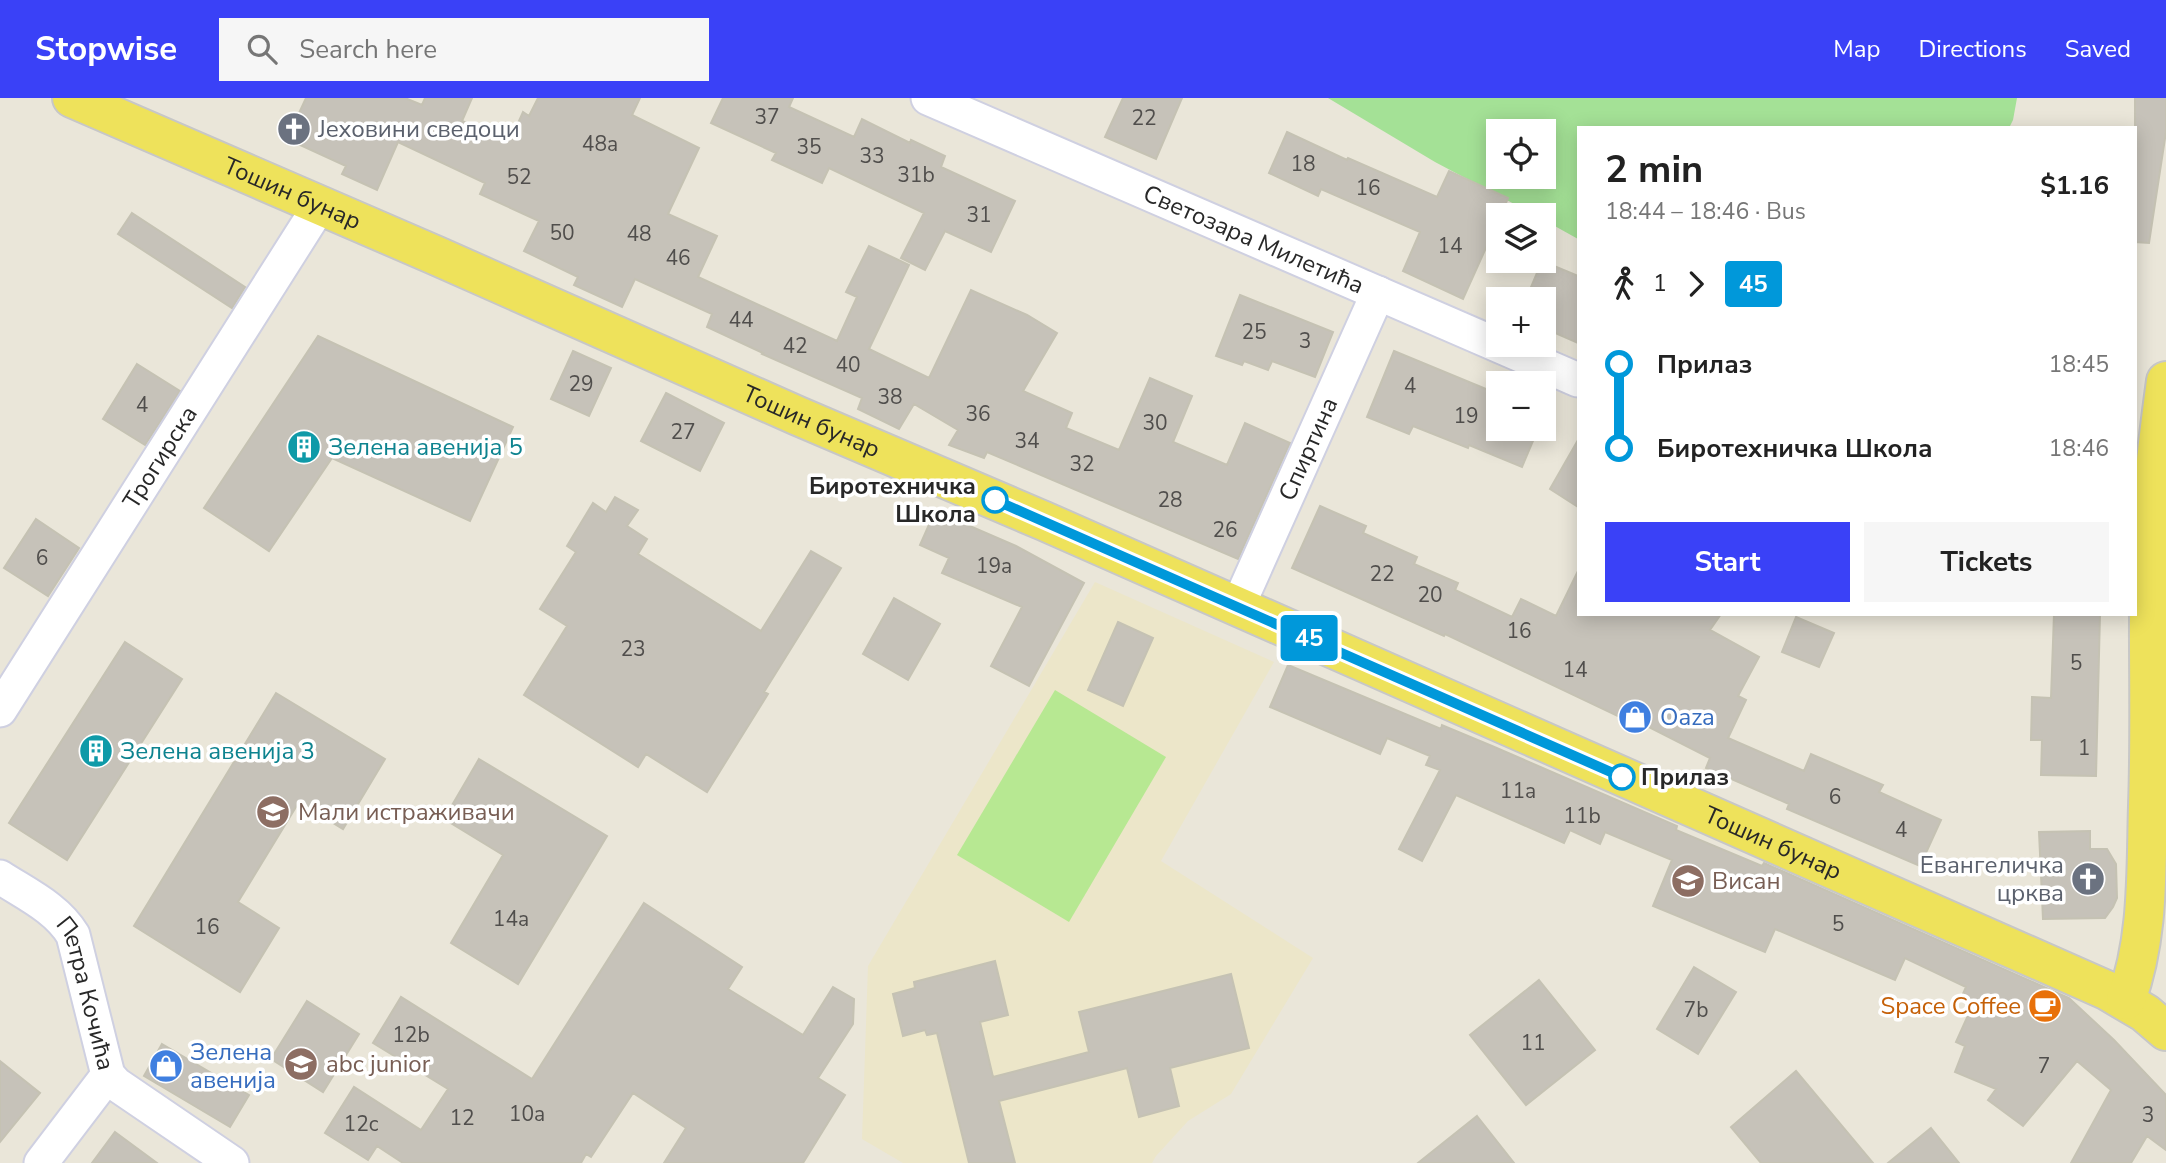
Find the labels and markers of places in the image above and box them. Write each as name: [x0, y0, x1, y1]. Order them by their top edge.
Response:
church icon: Јеховини сведоци: [275, 110, 313, 148]
place label: Јеховини сведоци: [317, 113, 520, 145]
building icon: Зелена авенија 5: [285, 428, 323, 466]
place label: Зелена авенија 5: [328, 431, 523, 463]
place label: Биротехничка Школа: [809, 470, 976, 530]
marker: Биротехничка Школа: [982, 487, 1008, 513]
shop icon: Oaza: [1616, 698, 1654, 736]
place label: Oaza: [1660, 701, 1715, 733]
building icon: Зелена авенија 3: [77, 732, 115, 770]
place label: Зелена авенија 3: [120, 735, 315, 767]
place label: Прилаз: [1641, 761, 1729, 793]
marker: Прилаз: [1609, 764, 1635, 790]
school or university icon: Мали истраживачи: [254, 793, 292, 831]
place label: Мали истраживачи: [298, 796, 515, 828]
place label: Евангеличка црква: [1920, 849, 2064, 909]
church icon: Евангеличка црква: [2069, 860, 2107, 898]
school or university icon: Висан: [1669, 862, 1707, 900]
place label: Висан: [1712, 865, 1781, 897]
cafe icon: Space Coffee: [2026, 987, 2064, 1025]
place label: Space Coffee: [1880, 990, 2021, 1022]
place label: Зелена авенија: [190, 1036, 276, 1096]
school or university icon: abc junior: [282, 1045, 320, 1083]
shop icon: Зелена авенија: [147, 1047, 185, 1085]
place label: abc junior: [326, 1048, 431, 1080]

